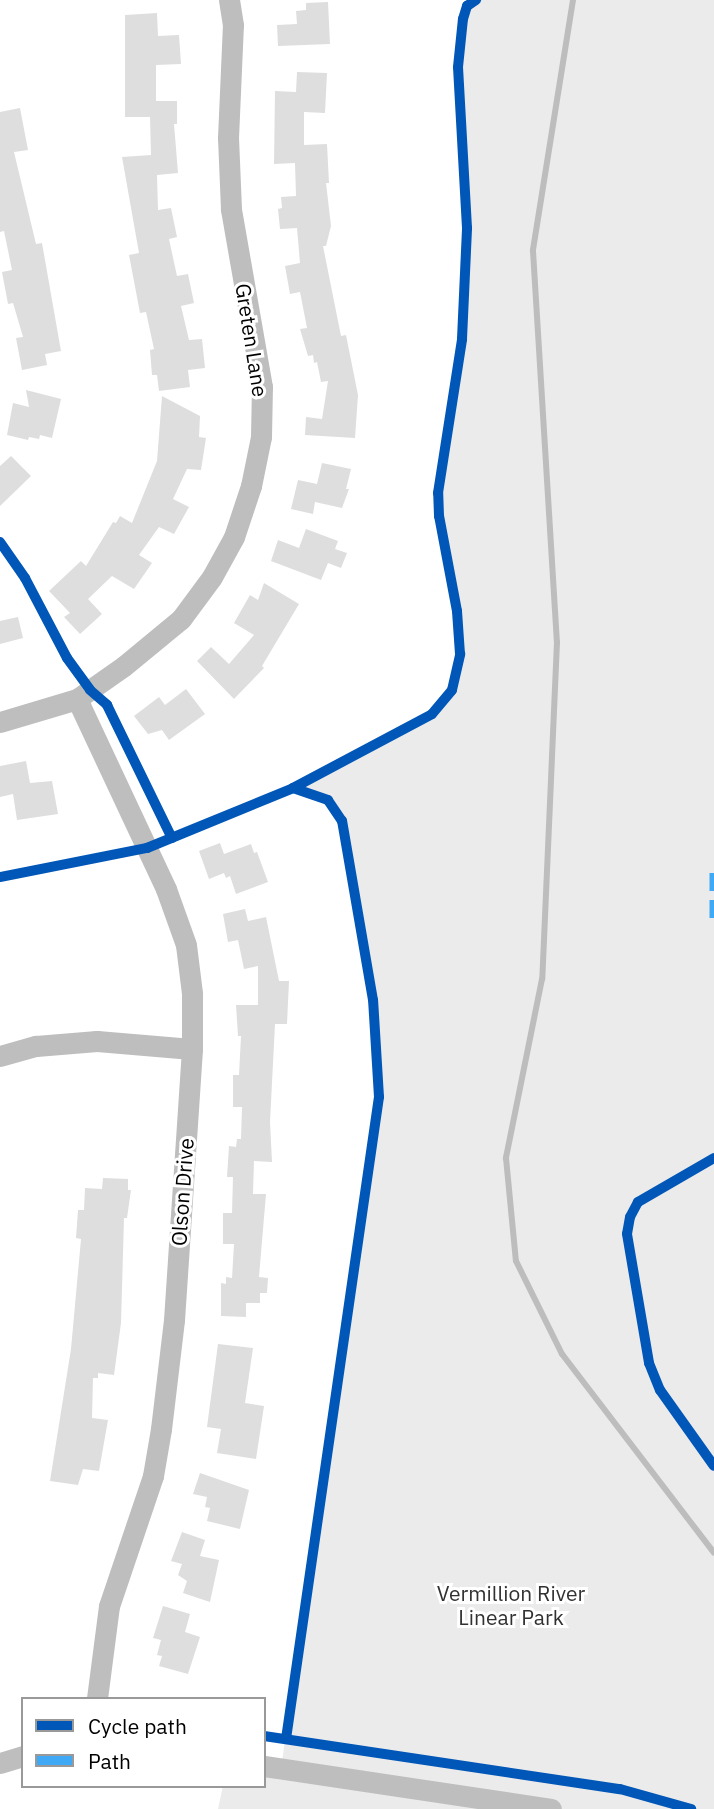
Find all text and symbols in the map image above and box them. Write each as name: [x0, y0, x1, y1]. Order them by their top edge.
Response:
street label: Greten Lane: [231, 281, 273, 399]
street label: Olson Drive: [166, 1137, 198, 1247]
park label: Vermillion River Linear Park: [437, 1580, 585, 1630]
legend: [21, 1697, 266, 1788]
text: Cycle path: [88, 1712, 187, 1740]
text: Path: [88, 1747, 131, 1775]

